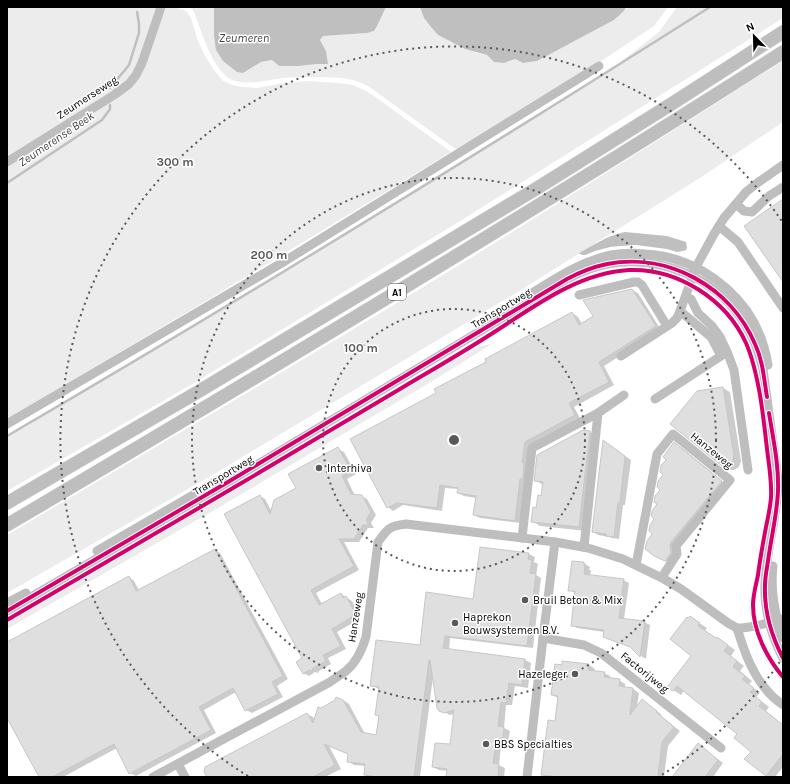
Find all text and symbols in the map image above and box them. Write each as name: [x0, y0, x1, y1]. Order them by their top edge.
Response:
north arrow: [734, 16, 774, 56]
text: N: [744, 20, 756, 35]
water label: Zeumeren: [219, 31, 269, 45]
street label: Zeumerseweg: [54, 72, 121, 122]
water label: Zeumerense Beek: [16, 108, 97, 169]
text: 300 m: [156, 155, 194, 169]
text: 200 m: [251, 248, 287, 262]
road number: A1: [388, 284, 406, 300]
street label: Transportweg: [469, 285, 534, 331]
text: 100 m: [344, 341, 378, 355]
street label: Hanzeweg: [688, 429, 736, 472]
centre of rings: [447, 433, 461, 447]
street label: Transportweg: [191, 452, 256, 498]
place label: Interhiva: [327, 462, 372, 475]
marker: Interhiva: [314, 463, 324, 473]
street label: Hanzeweg: [345, 590, 366, 643]
place label: Bruil Beton & Mix: [533, 594, 623, 607]
marker: Bruil Beton & Mix: [520, 595, 530, 605]
place label: Haprekon Bouwsystemen B.V.: [463, 611, 559, 637]
marker: Haprekon Bouwsystemen B.V.: [450, 618, 460, 628]
street label: Factorijweg: [618, 649, 672, 696]
place label: Hazeleger: [518, 668, 567, 681]
marker: Hazeleger: [570, 669, 580, 679]
place label: BBS Specialties: [494, 738, 573, 751]
marker: BBS Specialties: [481, 739, 491, 749]

